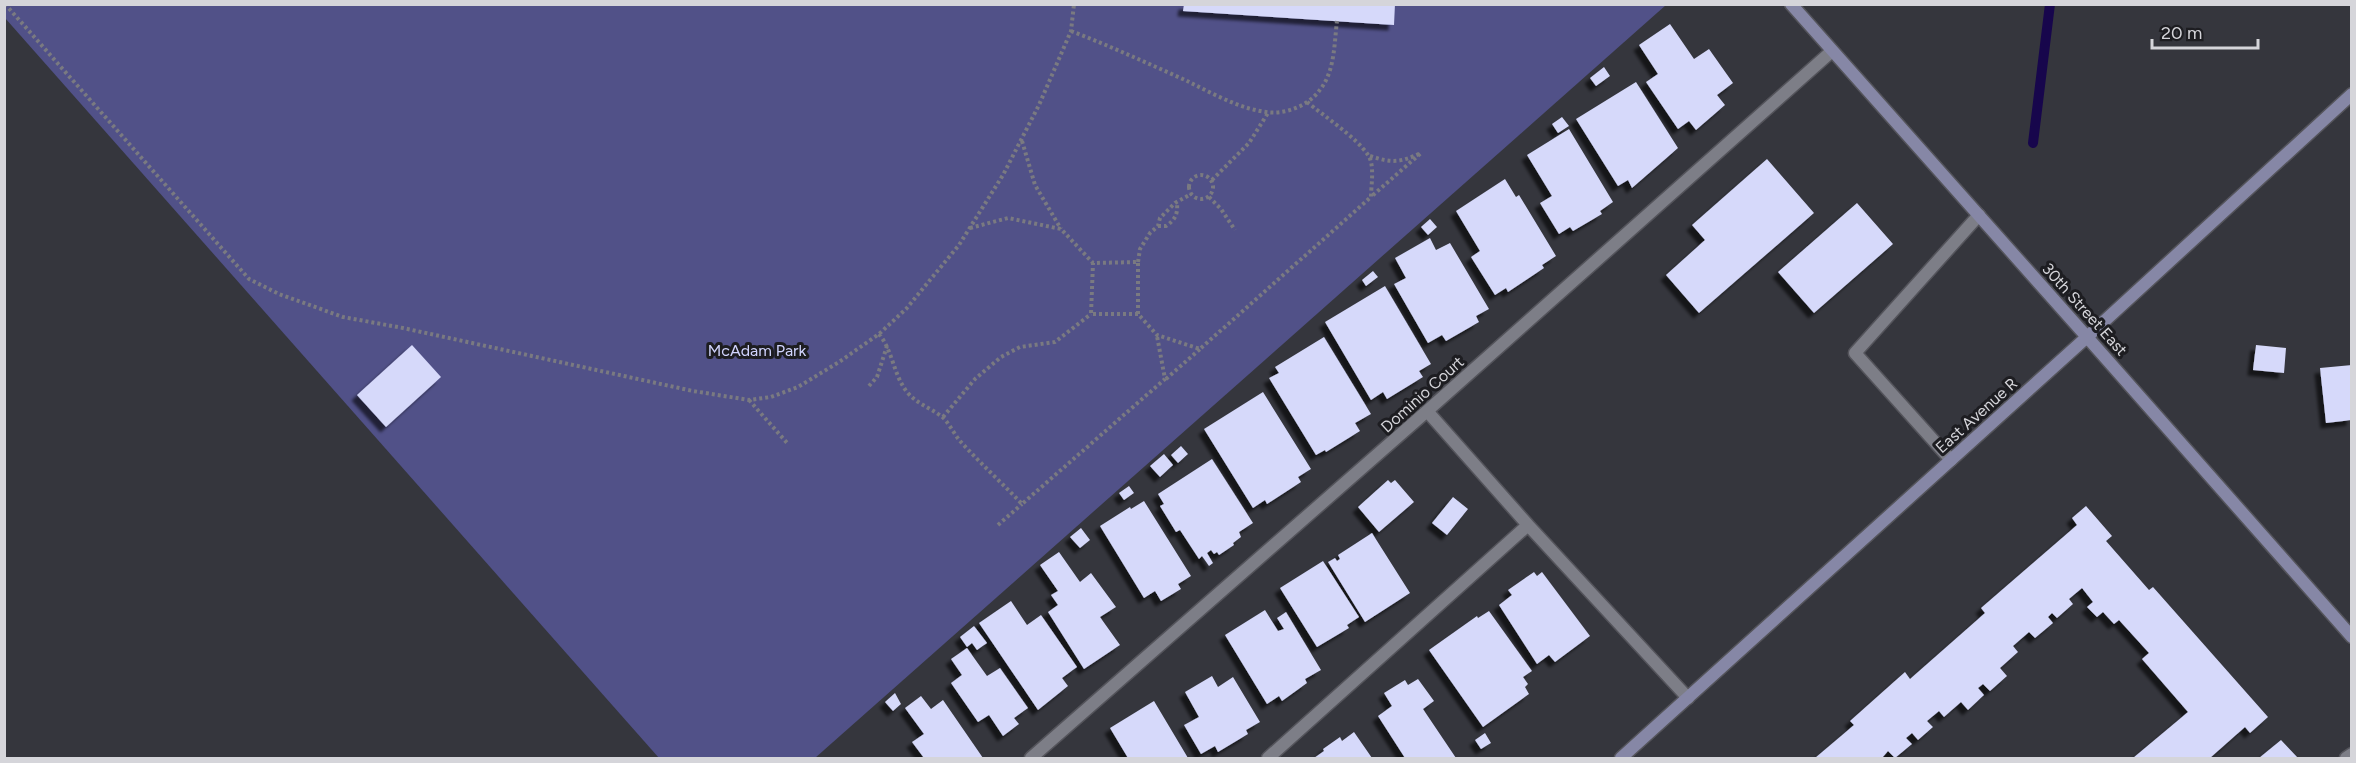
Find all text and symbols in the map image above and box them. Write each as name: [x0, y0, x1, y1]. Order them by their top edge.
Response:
scale bar: [2152, 12, 2258, 50]
text: 20 m: [2161, 22, 2202, 44]
street label: 30th Street East: [2038, 259, 2131, 359]
park label: McAdam Park: [708, 341, 806, 360]
street label: Dominio Court: [1377, 352, 1468, 436]
street label: East Avenue R: [1932, 374, 2021, 457]

